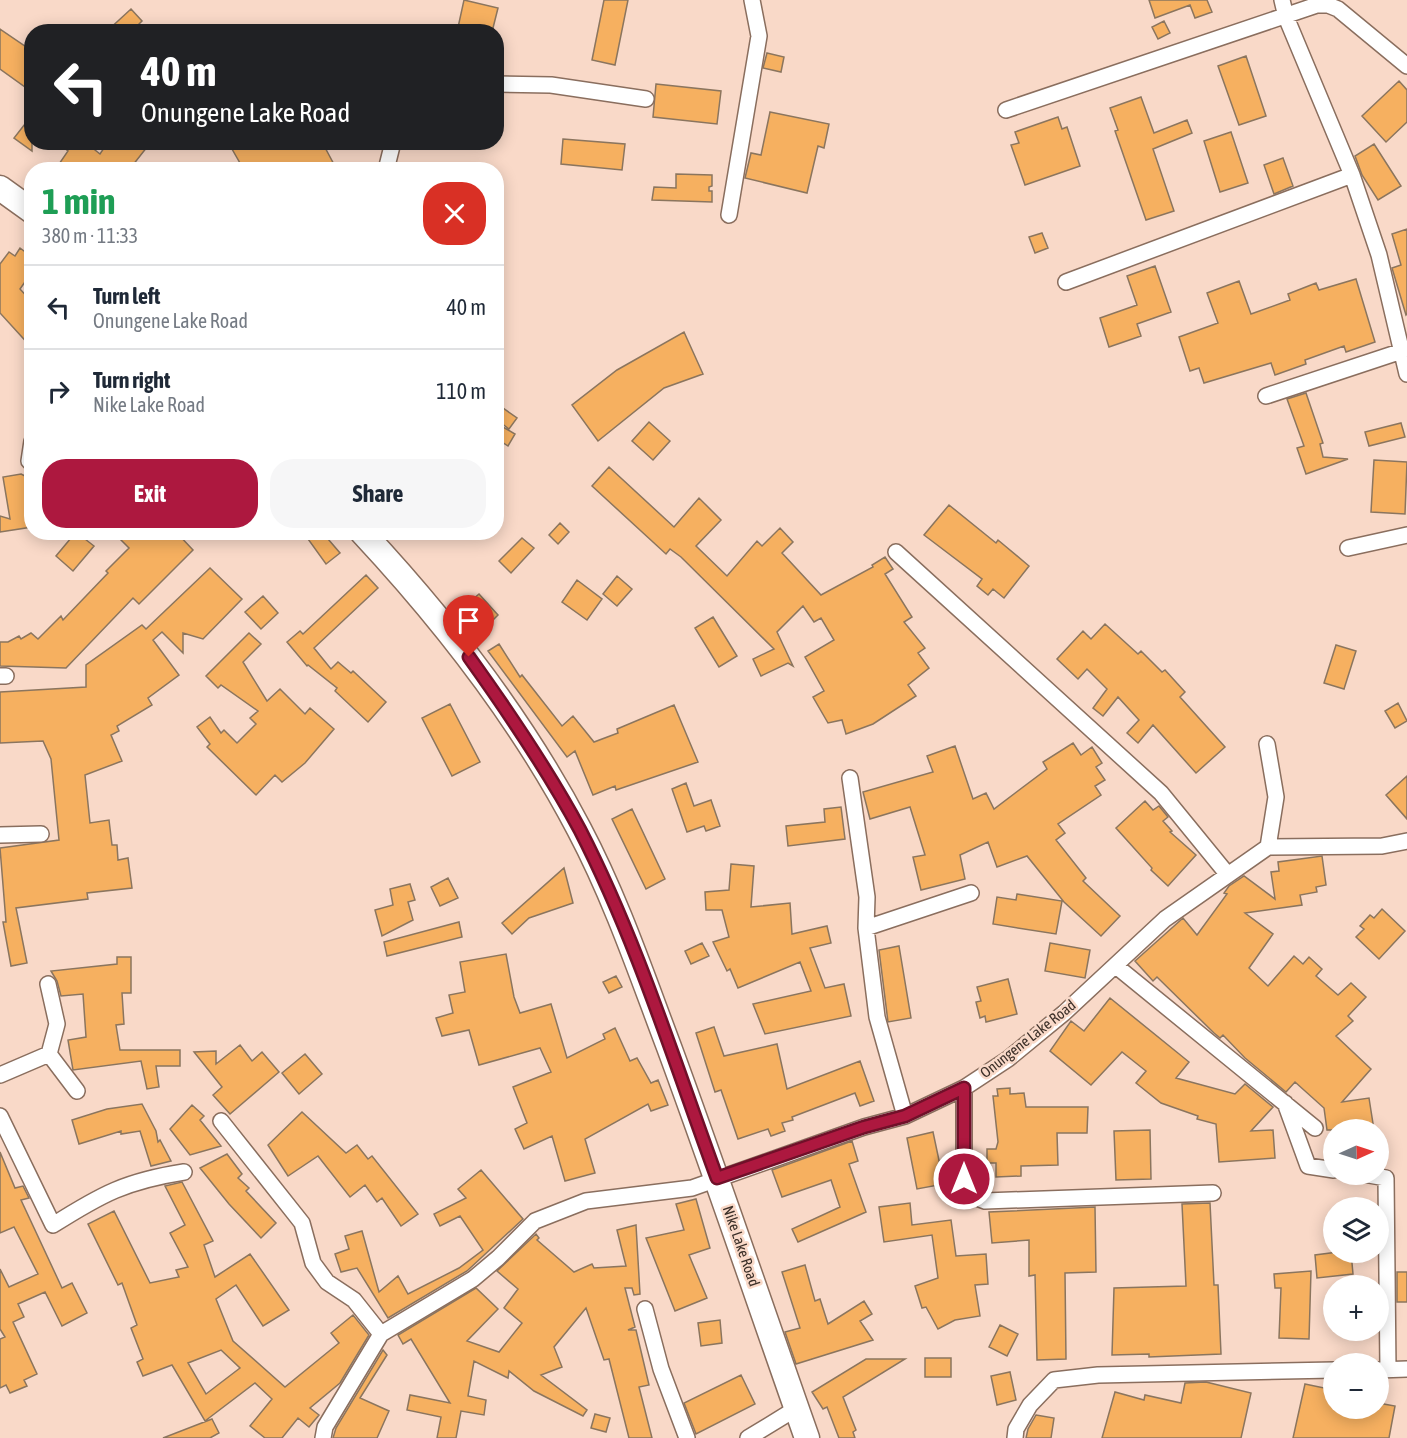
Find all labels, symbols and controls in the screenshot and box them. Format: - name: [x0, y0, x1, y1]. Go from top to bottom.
- text: 40 m: [141, 47, 216, 95]
- icon: left: [42, 48, 120, 126]
- text: Onungene Lake Road: [141, 97, 350, 128]
- text: 1 min: [42, 180, 116, 222]
- button: close: [423, 182, 486, 245]
- text: 380 m · 11:33: [42, 224, 138, 247]
- text: Turn left: [93, 283, 160, 309]
- icon: left: [42, 291, 75, 324]
- text: 40 m: [446, 294, 486, 320]
- text: Onungene Lake Road: [93, 309, 248, 332]
- text: Turn right: [93, 367, 170, 393]
- icon: right: [42, 375, 75, 408]
- text: 110 m: [436, 378, 486, 404]
- text: Nike Lake Road: [93, 393, 205, 416]
- button: Exit: [42, 459, 258, 528]
- button: Share: [270, 459, 486, 528]
- pin: [443, 595, 494, 657]
- icon: arrive: [452, 604, 485, 637]
- street label: Onungene Lake Road: [977, 996, 1079, 1081]
- north arrow: [1323, 1119, 1389, 1185]
- map controls: [1323, 1119, 1389, 1419]
- position arrow: [932, 1147, 996, 1211]
- button: layers: [1323, 1197, 1389, 1263]
- street label: Nike Lake Road: [720, 1203, 763, 1288]
- button: +: [1323, 1275, 1389, 1341]
- button: −: [1323, 1353, 1389, 1419]

